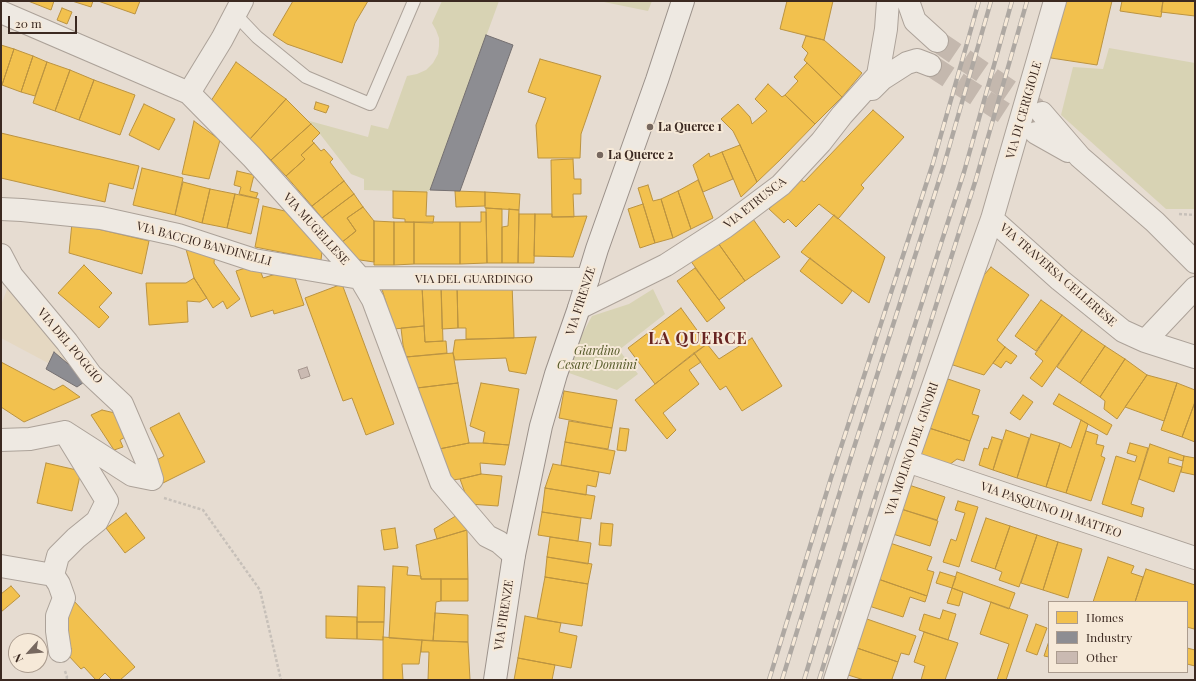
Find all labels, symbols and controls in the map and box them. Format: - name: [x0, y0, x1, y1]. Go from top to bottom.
- scale bar: [10, 8, 79, 34]
- text: 20 m: [15, 15, 42, 31]
- street label: VIA DI CERIGIOLE: [1003, 60, 1045, 160]
- place label: La Querce 1: [658, 120, 722, 134]
- marker: La Querce 1: [645, 122, 655, 132]
- place label: La Querce 2: [608, 148, 674, 162]
- marker: La Querce 2: [595, 150, 605, 160]
- street label: VIA ETRUSCA: [721, 174, 789, 232]
- street label: VIA MUGELLESE: [280, 190, 352, 268]
- street label: VIA BACCIO BANDINELLI: [135, 219, 273, 269]
- street label: VIA TRAVERSA CELLERESE: [997, 220, 1119, 330]
- street label: VIA FIRENZE: [563, 265, 599, 337]
- street label: VIA DEL GUARDINGO: [415, 272, 533, 286]
- street label: VIA DEL POGGIO: [34, 305, 106, 387]
- district label: LA QUERCE: [648, 329, 748, 349]
- park label: Giardino Cesare Donnini: [557, 344, 637, 372]
- street label: VIA MOLINO DEL GINORI: [882, 380, 942, 518]
- street label: VIA PASQUINO DI MATTEO: [979, 479, 1123, 541]
- street label: VIA FIRENZE: [491, 579, 517, 651]
- legend: [1048, 601, 1188, 673]
- text: Homes: [1086, 609, 1124, 625]
- text: Industry: [1086, 629, 1132, 645]
- north arrow: [8, 633, 48, 673]
- text: Other: [1086, 649, 1118, 665]
- text: N: [9, 651, 26, 665]

